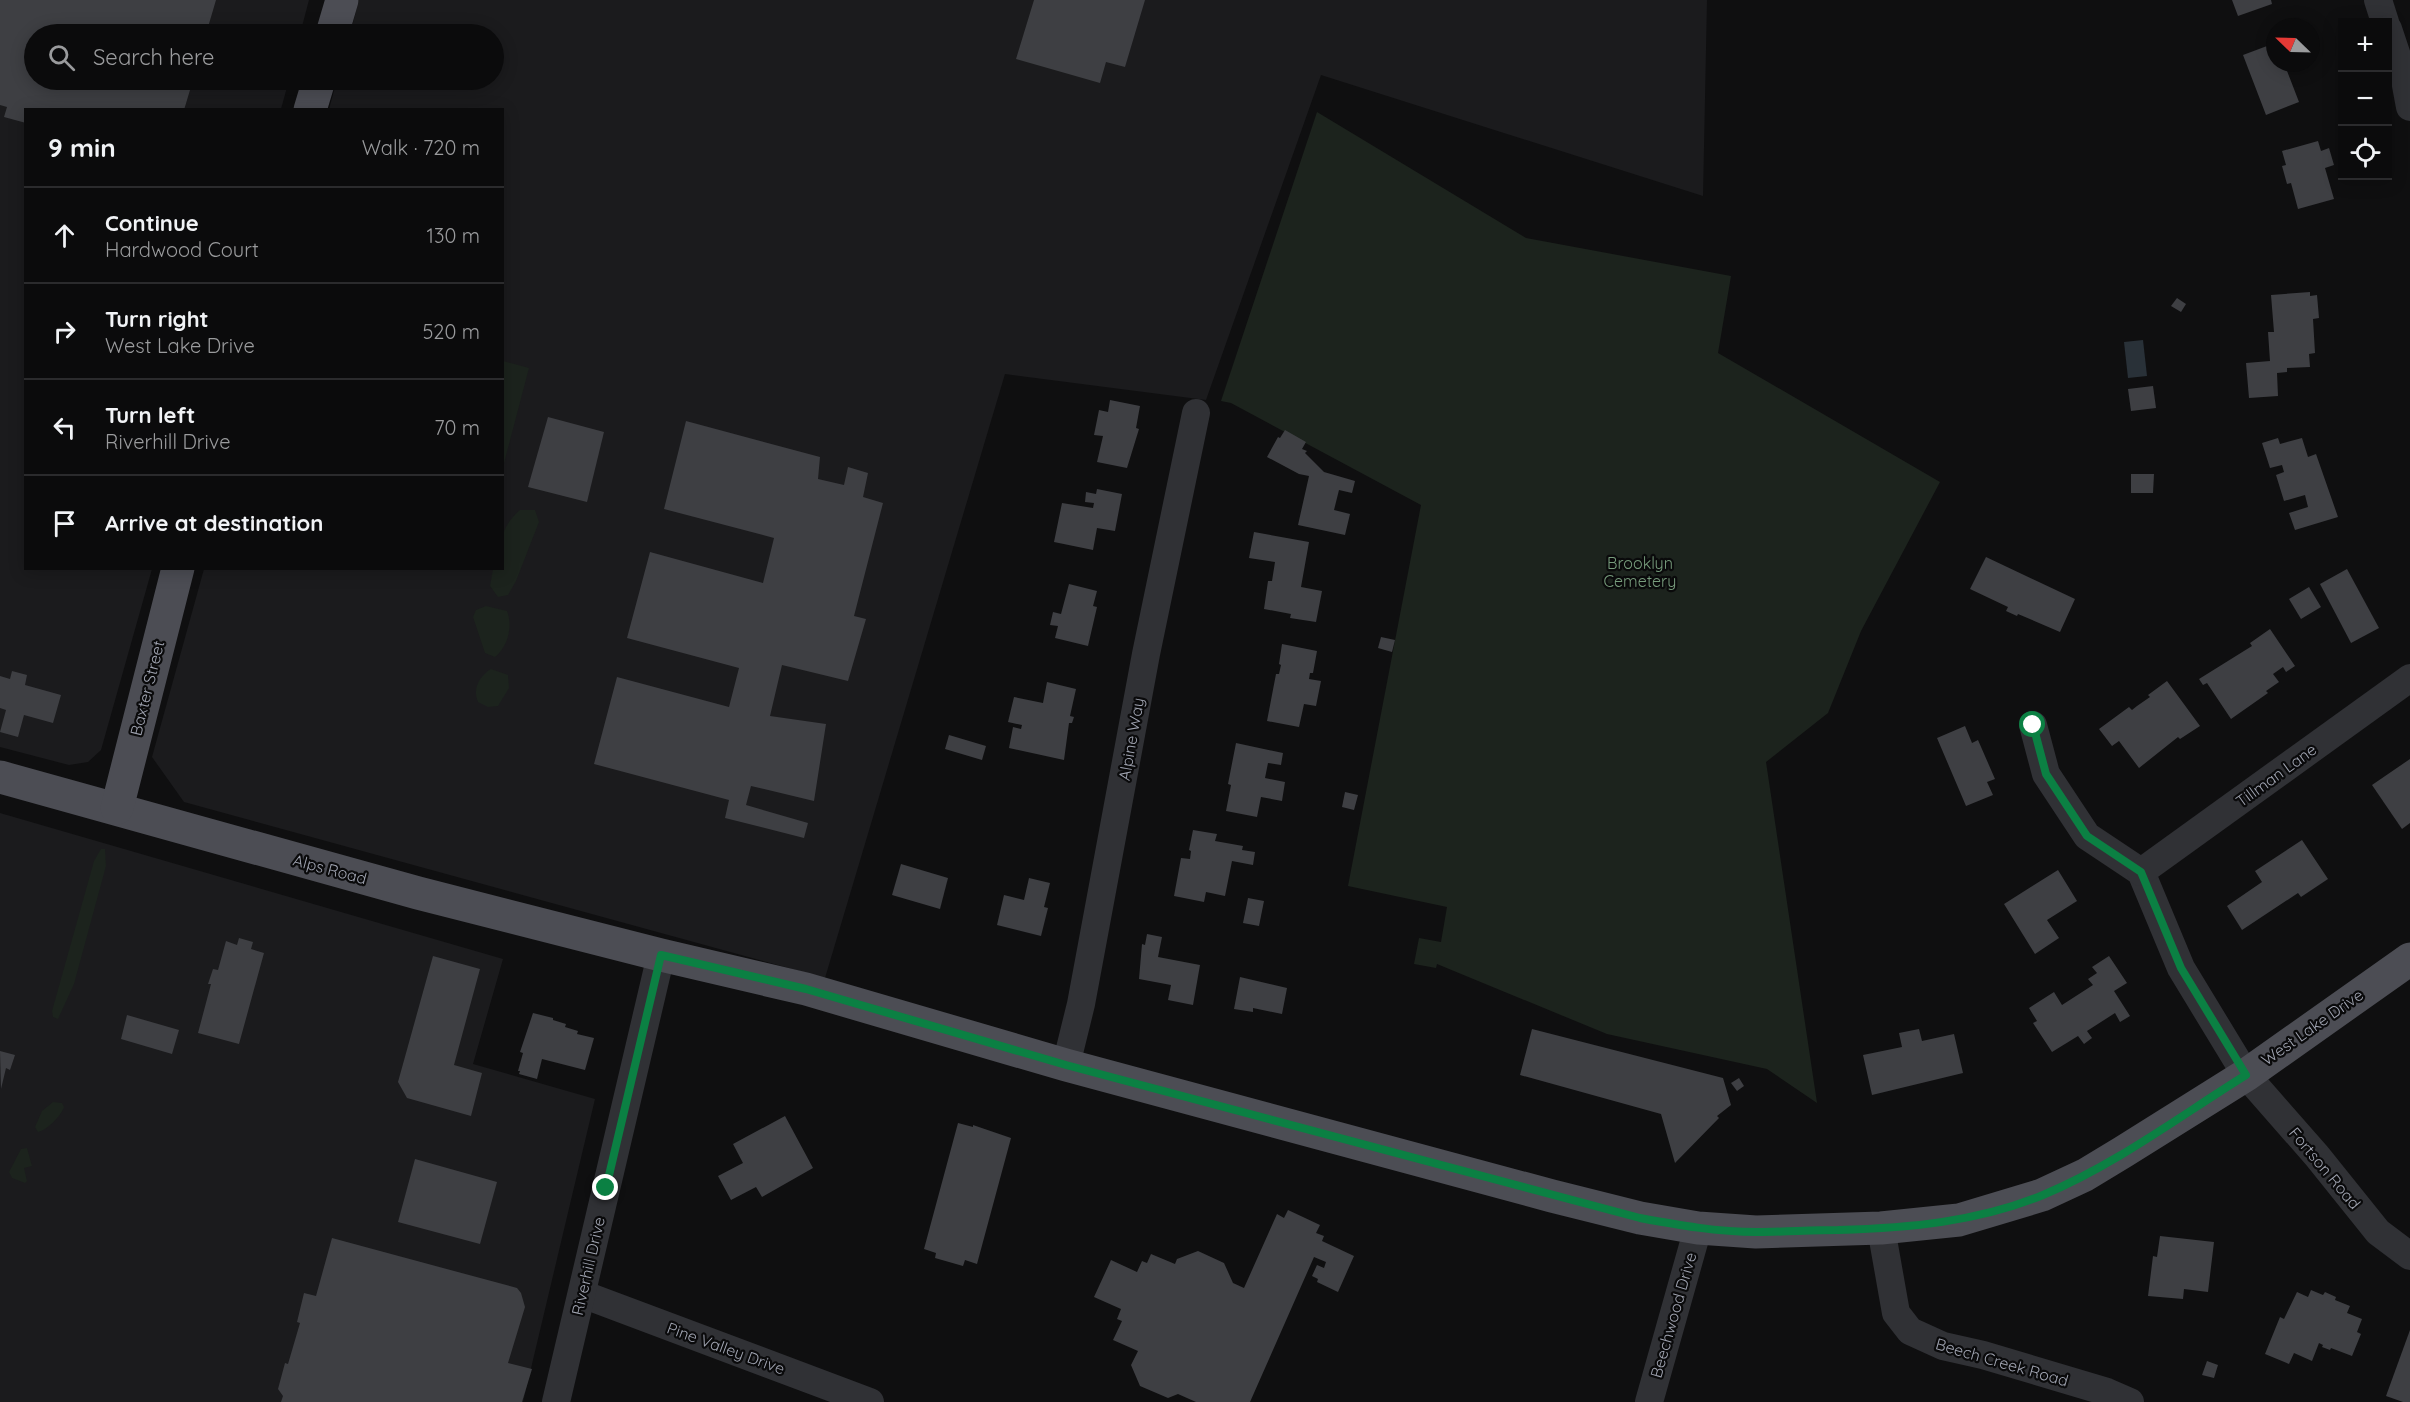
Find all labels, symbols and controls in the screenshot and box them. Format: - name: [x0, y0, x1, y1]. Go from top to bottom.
- north arrow: [2266, 18, 2320, 72]
- map controls: [2338, 18, 2392, 180]
- button: +: [2338, 18, 2392, 72]
- search box: [24, 24, 504, 90]
- icon: search: [45, 41, 78, 74]
- text: Search here: [93, 43, 214, 71]
- button: −: [2338, 72, 2392, 126]
- button: locate: [2338, 126, 2392, 180]
- text: 9 min: [48, 131, 116, 164]
- text: Walk · 720 m: [362, 135, 480, 160]
- text: Continue: [105, 209, 199, 237]
- icon: ahead: [48, 219, 81, 252]
- text: 130 m: [427, 223, 480, 248]
- text: Hardwood Court: [105, 237, 259, 262]
- text: Turn right: [105, 305, 209, 333]
- icon: right: [48, 315, 81, 348]
- text: 520 m: [422, 319, 480, 344]
- text: West Lake Drive: [105, 333, 255, 358]
- text: Turn left: [105, 401, 195, 429]
- icon: left: [48, 411, 81, 444]
- text: 70 m: [434, 415, 480, 440]
- text: Riverhill Drive: [105, 429, 231, 454]
- icon: arrive: [48, 507, 81, 540]
- text: Arrive at destination: [105, 509, 323, 537]
- park label: Brooklyn Cemetery: [1604, 553, 1676, 591]
- street label: Baxter Street: [126, 638, 168, 738]
- street label: Alpine Way: [1114, 696, 1148, 782]
- route start: [2019, 711, 2045, 737]
- street label: Tillman Lane: [2232, 739, 2320, 811]
- street label: Alps Road: [291, 850, 369, 888]
- street label: West Lake Drive: [2257, 984, 2367, 1070]
- street label: Fortson Road: [2285, 1123, 2365, 1213]
- route end: [592, 1174, 618, 1200]
- street label: Riverhill Drive: [567, 1215, 609, 1317]
- street label: Beechwood Drive: [1645, 1250, 1701, 1380]
- street label: Pine Valley Drive: [664, 1317, 788, 1379]
- street label: Beech Creek Road: [1933, 1333, 2071, 1391]

